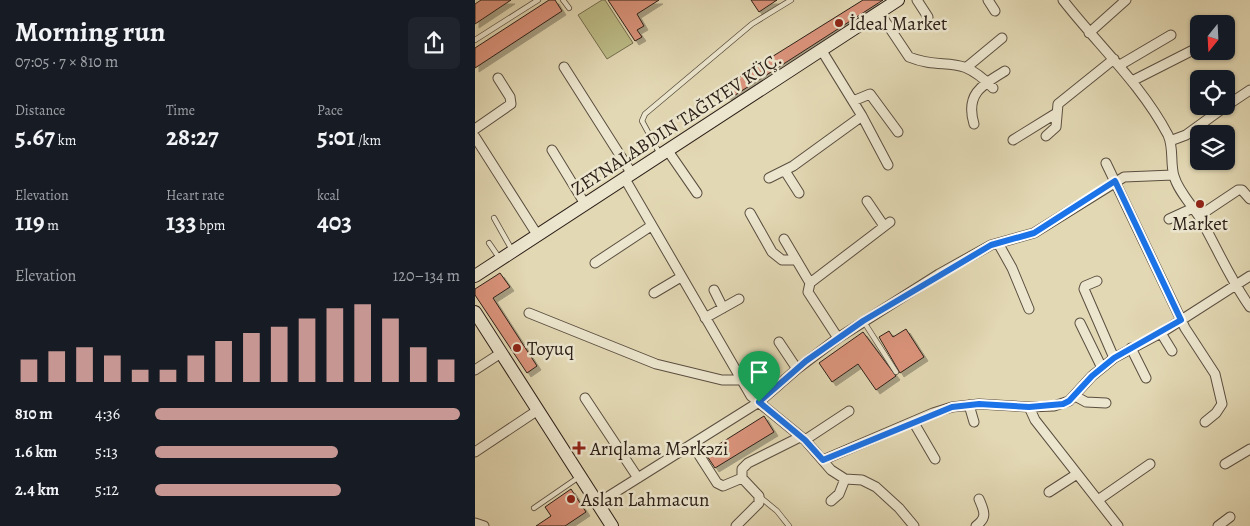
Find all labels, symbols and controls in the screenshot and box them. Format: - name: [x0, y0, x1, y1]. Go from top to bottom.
- place label: İdeal Market: [849, 11, 947, 37]
- text: Morning run: [15, 13, 165, 51]
- north arrow: [1190, 15, 1235, 60]
- map controls: [1190, 15, 1235, 170]
- button: share: [408, 17, 460, 69]
- marker: İdeal Market: [833, 17, 845, 29]
- street label: ZEYNALABDIN TAĞIYEV KÜÇ.: [566, 46, 787, 202]
- text: 07:05 · 7 × 810 m: [15, 51, 118, 73]
- button: locate: [1190, 70, 1235, 115]
- text: Distance: [15, 101, 65, 120]
- text: Time: [166, 101, 195, 120]
- text: Pace: [317, 101, 343, 120]
- text: 5.67: [15, 120, 55, 154]
- text: 28:27: [166, 120, 219, 154]
- text: 5:01: [317, 120, 355, 154]
- button: layers: [1190, 125, 1235, 170]
- text: km: [55, 131, 76, 150]
- text: /km: [355, 131, 381, 150]
- text: Elevation: [15, 186, 69, 205]
- text: Heart rate: [166, 186, 224, 205]
- text: kcal: [317, 186, 339, 205]
- marker: Market: [1194, 198, 1206, 210]
- text: 119: [15, 205, 44, 239]
- text: 133: [166, 205, 196, 239]
- text: 403: [317, 205, 352, 239]
- place label: Market: [1172, 211, 1228, 237]
- text: m: [44, 216, 59, 235]
- text: bpm: [196, 216, 225, 235]
- text: Elevation: [15, 265, 76, 287]
- text: 120–134 m: [393, 265, 460, 287]
- place label: Toyuq: [527, 336, 574, 362]
- marker: Toyuq: [511, 342, 523, 354]
- pin: [738, 351, 780, 402]
- icon: arrive: [745, 358, 773, 386]
- text: 810 m: [15, 403, 53, 425]
- text: 4:36: [95, 403, 120, 425]
- place label: Arıqlama Mərkəzi: [589, 436, 728, 462]
- text: 1.6 km: [15, 441, 57, 463]
- text: 5:13: [95, 441, 118, 463]
- marker: Arıqlama Mərkəzi: [572, 441, 586, 455]
- text: 2.4 km: [15, 479, 59, 501]
- text: 5:12: [95, 479, 119, 501]
- place label: Aslan Lahmacun: [580, 487, 709, 513]
- marker: Aslan Lahmacun: [565, 493, 577, 505]

